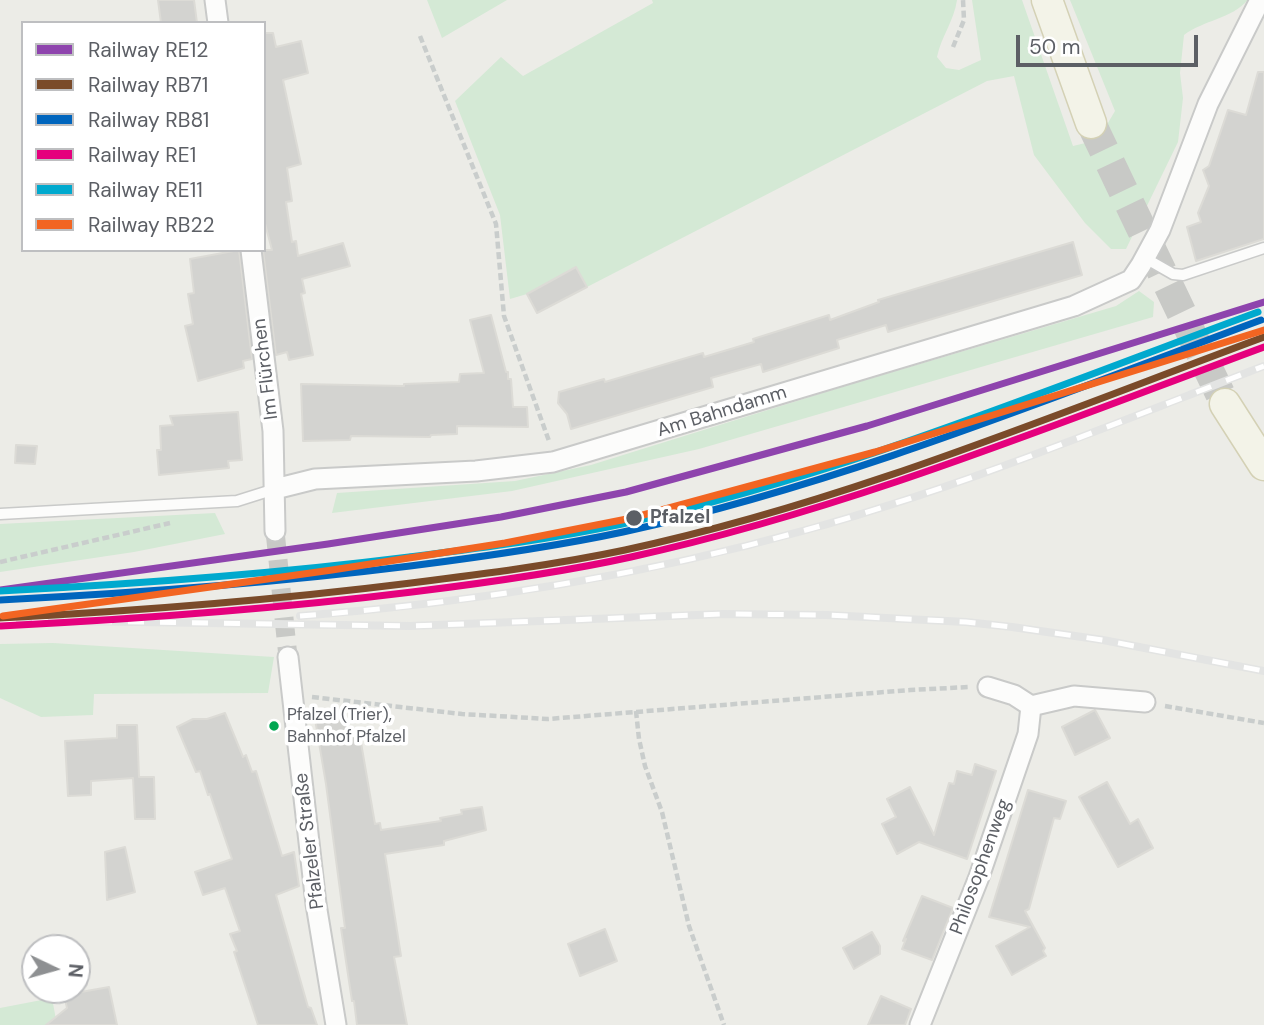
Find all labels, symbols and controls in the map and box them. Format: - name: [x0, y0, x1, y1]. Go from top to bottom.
- legend: [21, 21, 266, 252]
- scale bar: [1019, 21, 1201, 65]
- text: 50 m: [1029, 33, 1080, 61]
- text: Railway RE12: [88, 36, 208, 64]
- text: Railway RB71: [88, 71, 208, 99]
- text: Railway RB81: [88, 106, 209, 134]
- text: Railway RE1: [88, 141, 196, 169]
- text: Railway RE11: [88, 176, 203, 204]
- text: Railway RB22: [88, 211, 215, 239]
- street label: Im Flürchen: [248, 317, 284, 421]
- street label: Am Bahndamm: [654, 381, 790, 443]
- place label: Pfalzel: [650, 507, 710, 529]
- marker: Pfalzel: [624, 508, 644, 528]
- place label: Pfalzel (Trier), Bahnhof Pfalzel: [287, 706, 406, 746]
- marker: Pfalzel (Trier), Bahnhof Pfalzel: [267, 719, 281, 733]
- street label: Pfalzeler Straße: [290, 772, 330, 910]
- street label: Philosophenweg: [946, 796, 1016, 938]
- north arrow: [21, 934, 91, 1004]
- text: N: [62, 963, 88, 979]

